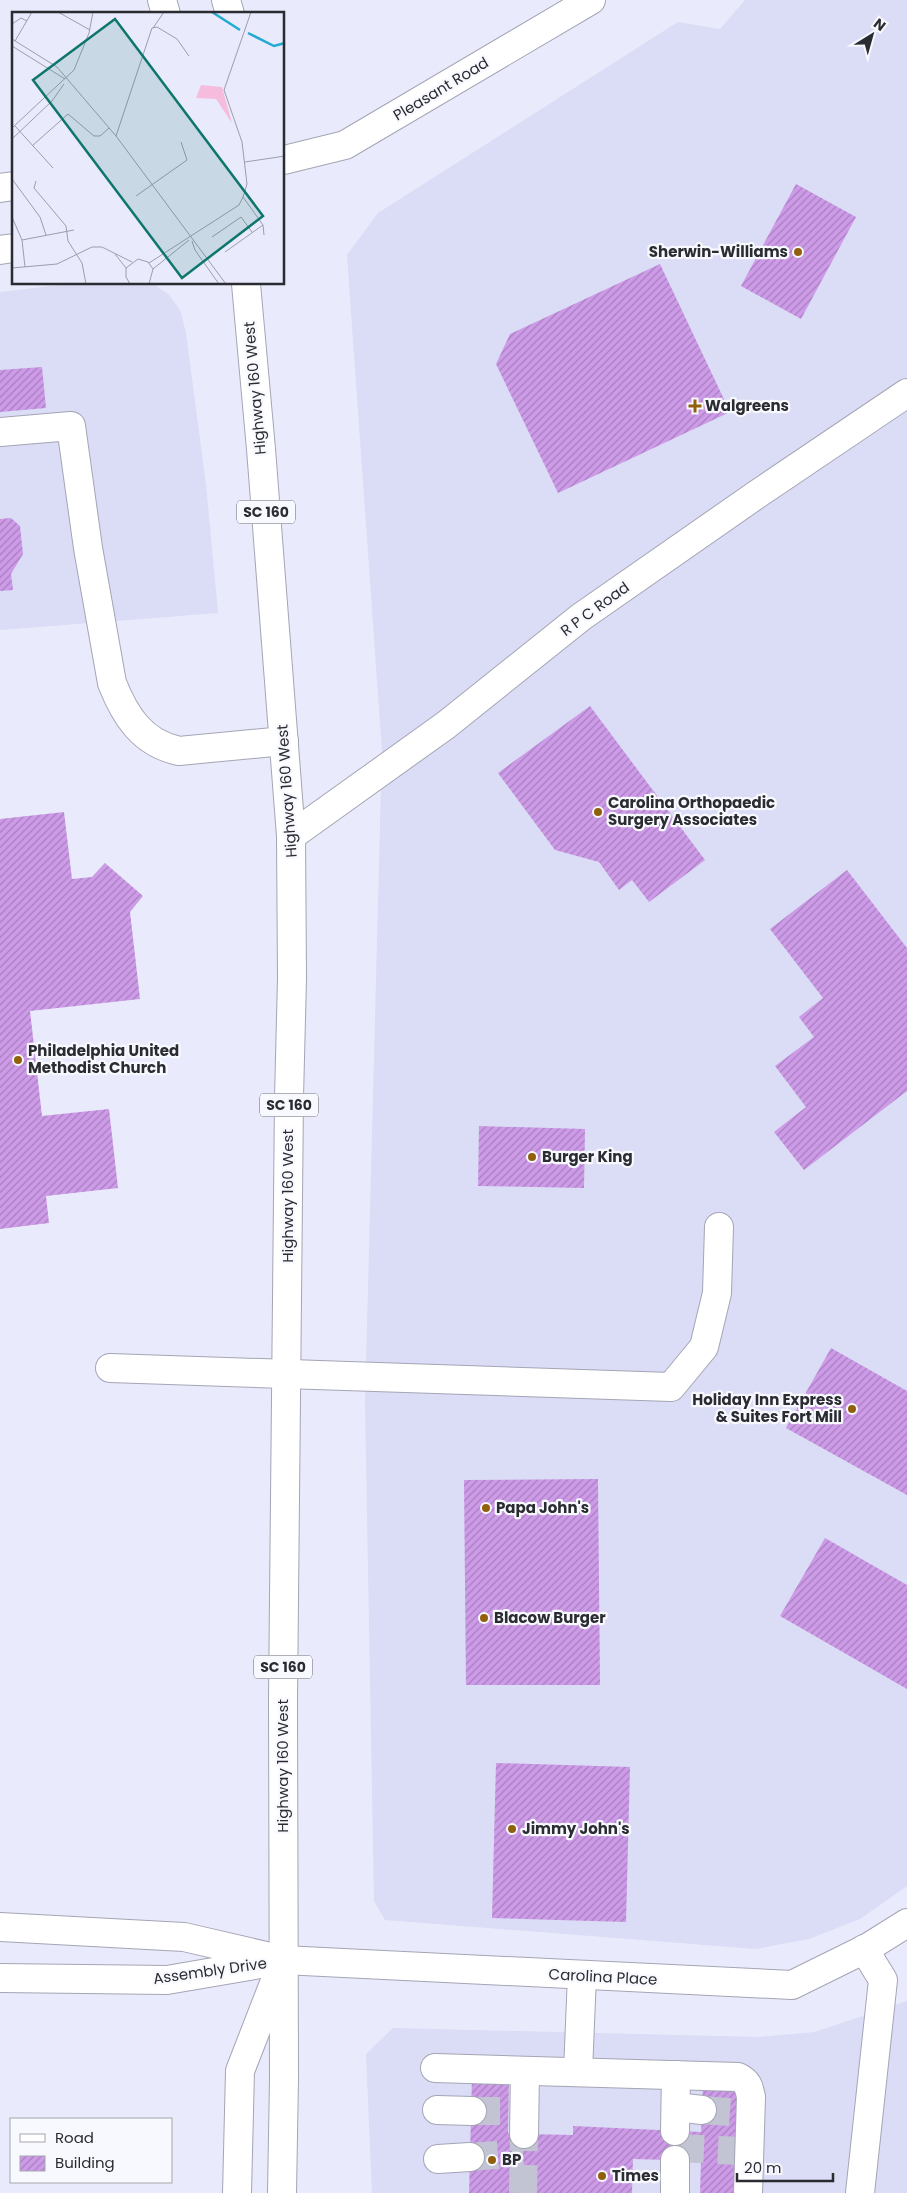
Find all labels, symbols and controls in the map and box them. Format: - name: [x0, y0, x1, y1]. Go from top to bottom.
- north arrow: [847, 10, 897, 60]
- inset map: [12, 12, 285, 285]
- text: N: [870, 13, 890, 36]
- street label: Pleasant Road: [389, 52, 492, 125]
- place label: Sherwin-Williams: [649, 241, 788, 262]
- marker: Sherwin-Williams: [792, 246, 804, 258]
- street label: Highway 160 West: [238, 321, 271, 456]
- place label: Walgreens: [705, 395, 789, 416]
- marker: Walgreens: [689, 400, 701, 412]
- road number: SC 160: [237, 501, 295, 524]
- street label: R P C Road: [556, 576, 633, 641]
- street label: Highway 160 West: [271, 724, 302, 858]
- place label: Carolina Orthopaedic Surgery Associates: [608, 792, 775, 830]
- marker: Carolina Orthopaedic Surgery Associates: [592, 806, 604, 818]
- place label: Philadelphia United Methodist Church: [28, 1040, 179, 1078]
- marker: Philadelphia United Methodist Church: [12, 1054, 24, 1066]
- road number: SC 160: [260, 1094, 318, 1116]
- street label: Highway 160 West: [277, 1129, 298, 1263]
- place label: Burger King: [542, 1146, 633, 1167]
- marker: Burger King: [526, 1151, 538, 1163]
- place label: Holiday Inn Express & Suites Fort Mill: [692, 1389, 842, 1427]
- marker: Holiday Inn Express & Suites Fort Mill: [846, 1403, 858, 1415]
- place label: Papa John's: [496, 1497, 589, 1518]
- marker: Papa John's: [480, 1502, 492, 1514]
- place label: Blacow Burger: [494, 1607, 606, 1628]
- marker: Blacow Burger: [478, 1612, 490, 1624]
- road number: SC 160: [254, 1655, 312, 1678]
- street label: Highway 160 West: [272, 1699, 293, 1833]
- place label: Jimmy John's: [522, 1818, 630, 1839]
- marker: Jimmy John's: [506, 1823, 518, 1835]
- street label: Assembly Drive: [152, 1952, 268, 1989]
- street label: Carolina Place: [548, 1963, 658, 1990]
- legend: [10, 2118, 172, 2183]
- text: Road: [55, 2127, 94, 2148]
- place label: BP: [502, 2149, 521, 2170]
- scale bar: [737, 2150, 833, 2182]
- text: Building: [55, 2152, 115, 2173]
- marker: BP: [486, 2154, 498, 2166]
- text: 20 m: [744, 2157, 782, 2178]
- place label: Times: [612, 2165, 659, 2186]
- marker: Times: [596, 2170, 608, 2182]

